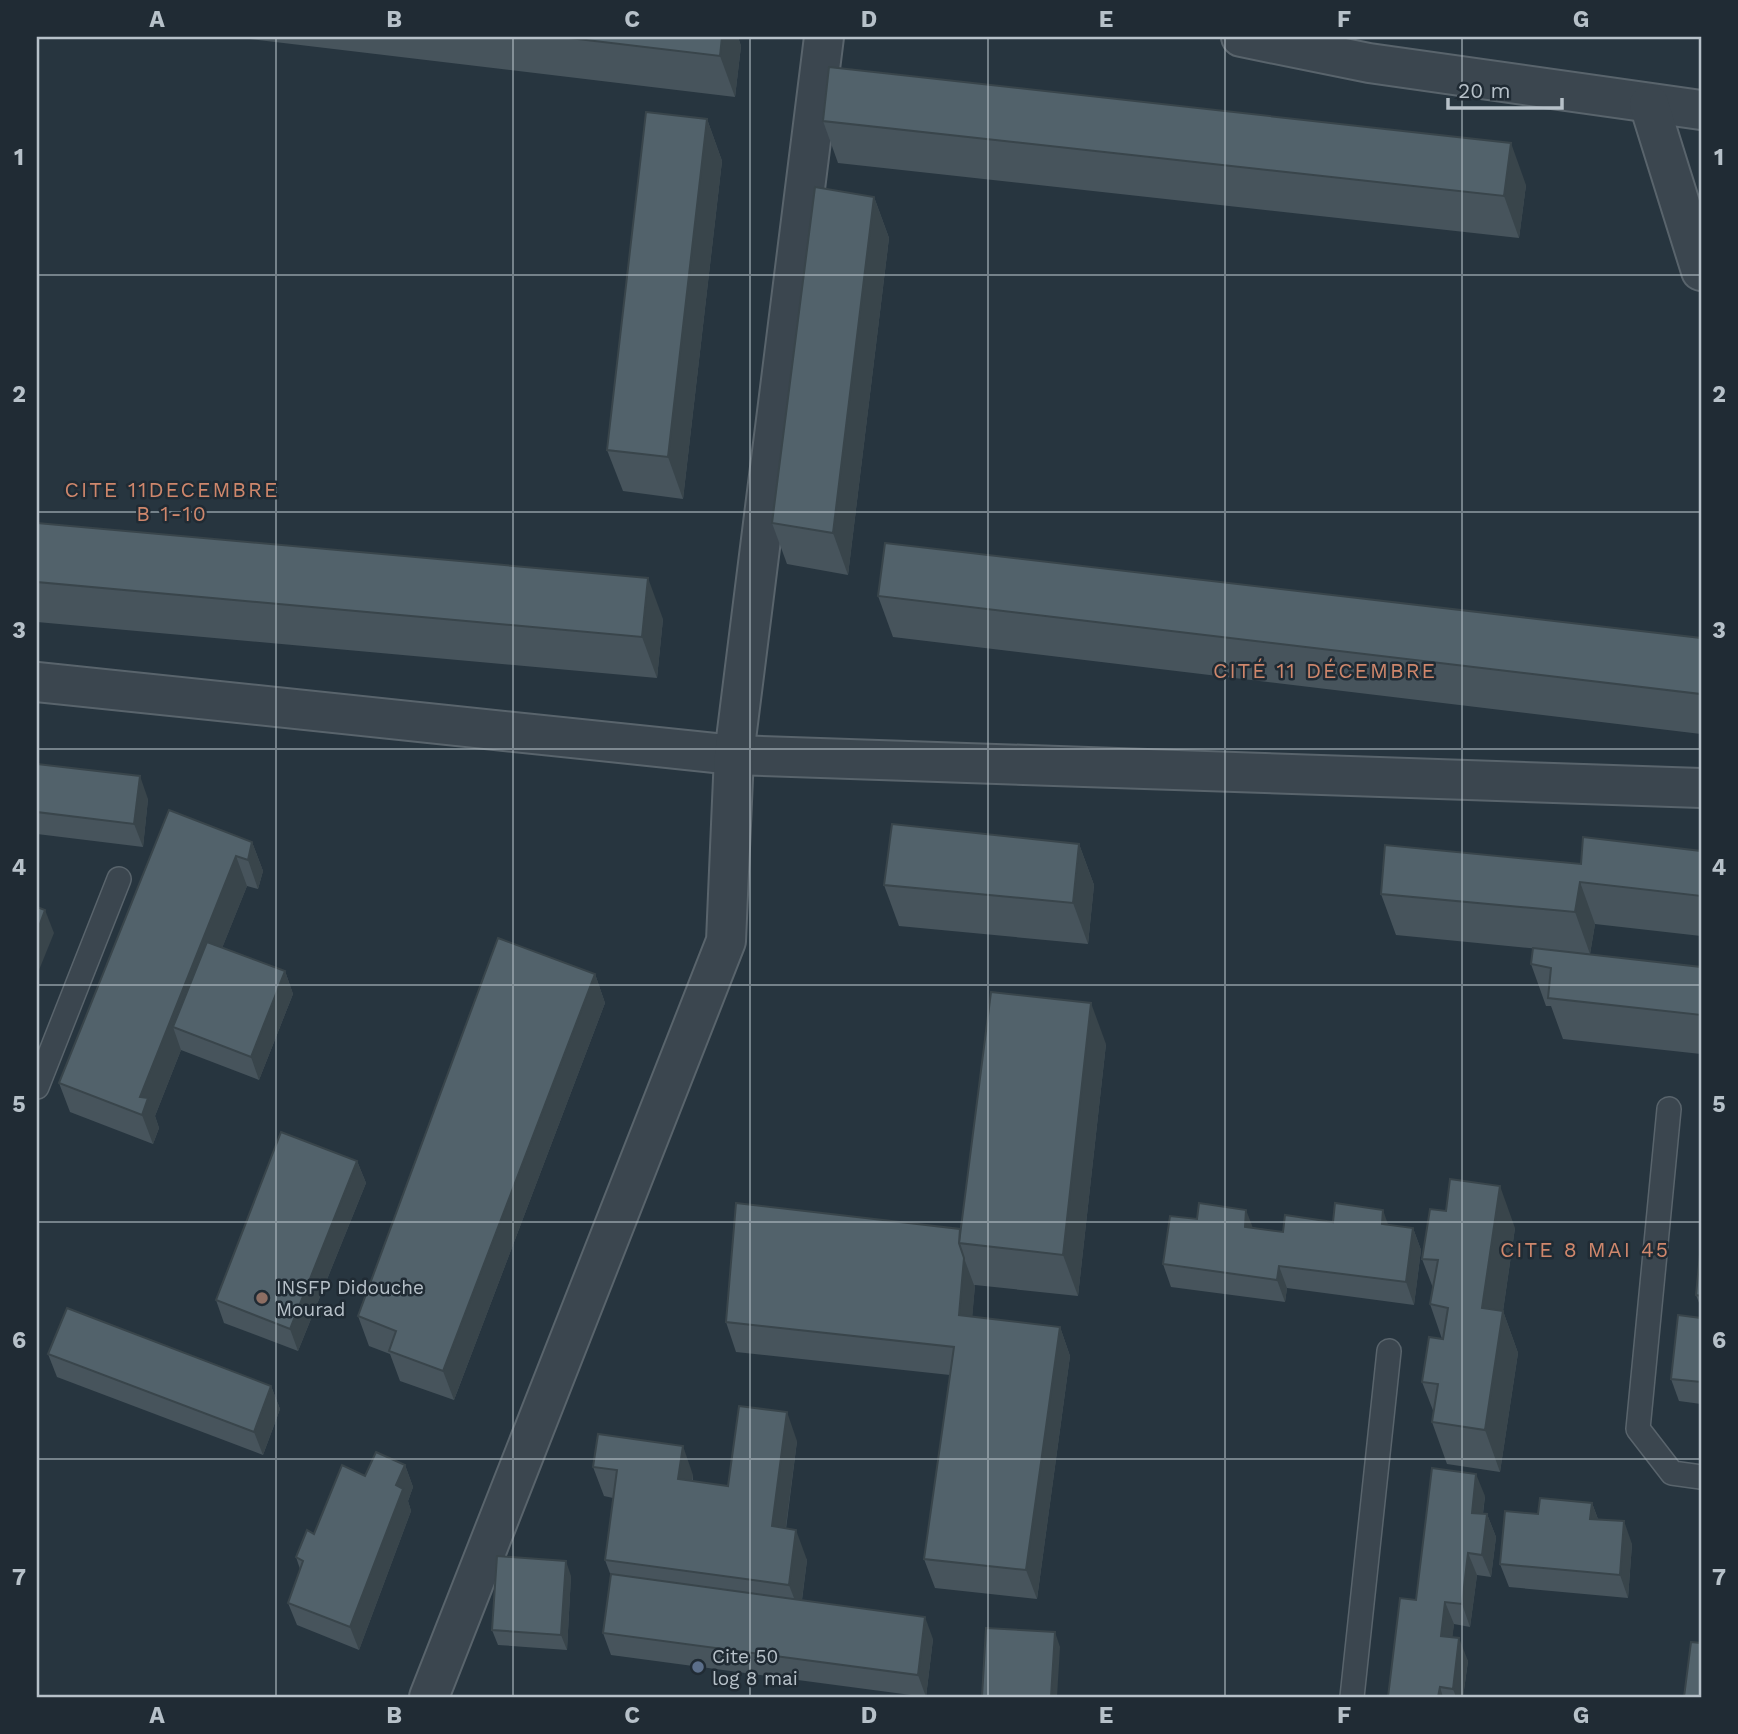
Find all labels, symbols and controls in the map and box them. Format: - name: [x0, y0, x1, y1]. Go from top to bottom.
- text: A: [149, 6, 165, 33]
- text: B: [386, 6, 402, 33]
- text: C: [624, 6, 640, 33]
- text: D: [861, 6, 877, 33]
- text: E: [1099, 6, 1113, 33]
- text: F: [1337, 6, 1351, 33]
- text: G: [1573, 6, 1589, 33]
- scale bar: [1448, 66, 1561, 110]
- text: 20 m: [1458, 78, 1510, 103]
- text: 1: [14, 144, 24, 171]
- text: 1: [1714, 144, 1724, 171]
- text: 2: [12, 381, 26, 408]
- text: 2: [1712, 381, 1726, 408]
- district label: CITE 11DECEMBRE B 1-10: [65, 477, 279, 526]
- text: 3: [12, 617, 26, 644]
- text: 3: [1712, 617, 1726, 644]
- district label: CITÉ 11 DÉCEMBRE: [1213, 658, 1437, 683]
- text: 4: [12, 854, 27, 881]
- text: 4: [1712, 854, 1727, 881]
- text: 5: [12, 1091, 26, 1118]
- text: 5: [1712, 1091, 1726, 1118]
- district label: CITE 8 MAI 45: [1500, 1237, 1670, 1262]
- place label: INSFP Didouche Mourad: [276, 1276, 424, 1321]
- marker: INSFP Didouche Mourad: [254, 1290, 270, 1306]
- text: 6: [12, 1327, 26, 1354]
- text: 6: [1712, 1327, 1726, 1354]
- text: 7: [12, 1564, 26, 1591]
- text: 7: [1712, 1564, 1726, 1591]
- place label: Cite 50 log 8 mai: [712, 1645, 798, 1690]
- marker: Cite 50 log 8 mai: [690, 1659, 706, 1675]
- text: A: [149, 1702, 165, 1729]
- text: B: [386, 1702, 402, 1729]
- text: C: [624, 1702, 640, 1729]
- text: D: [861, 1702, 877, 1729]
- text: E: [1099, 1702, 1113, 1729]
- text: F: [1337, 1702, 1351, 1729]
- text: G: [1573, 1702, 1589, 1729]

